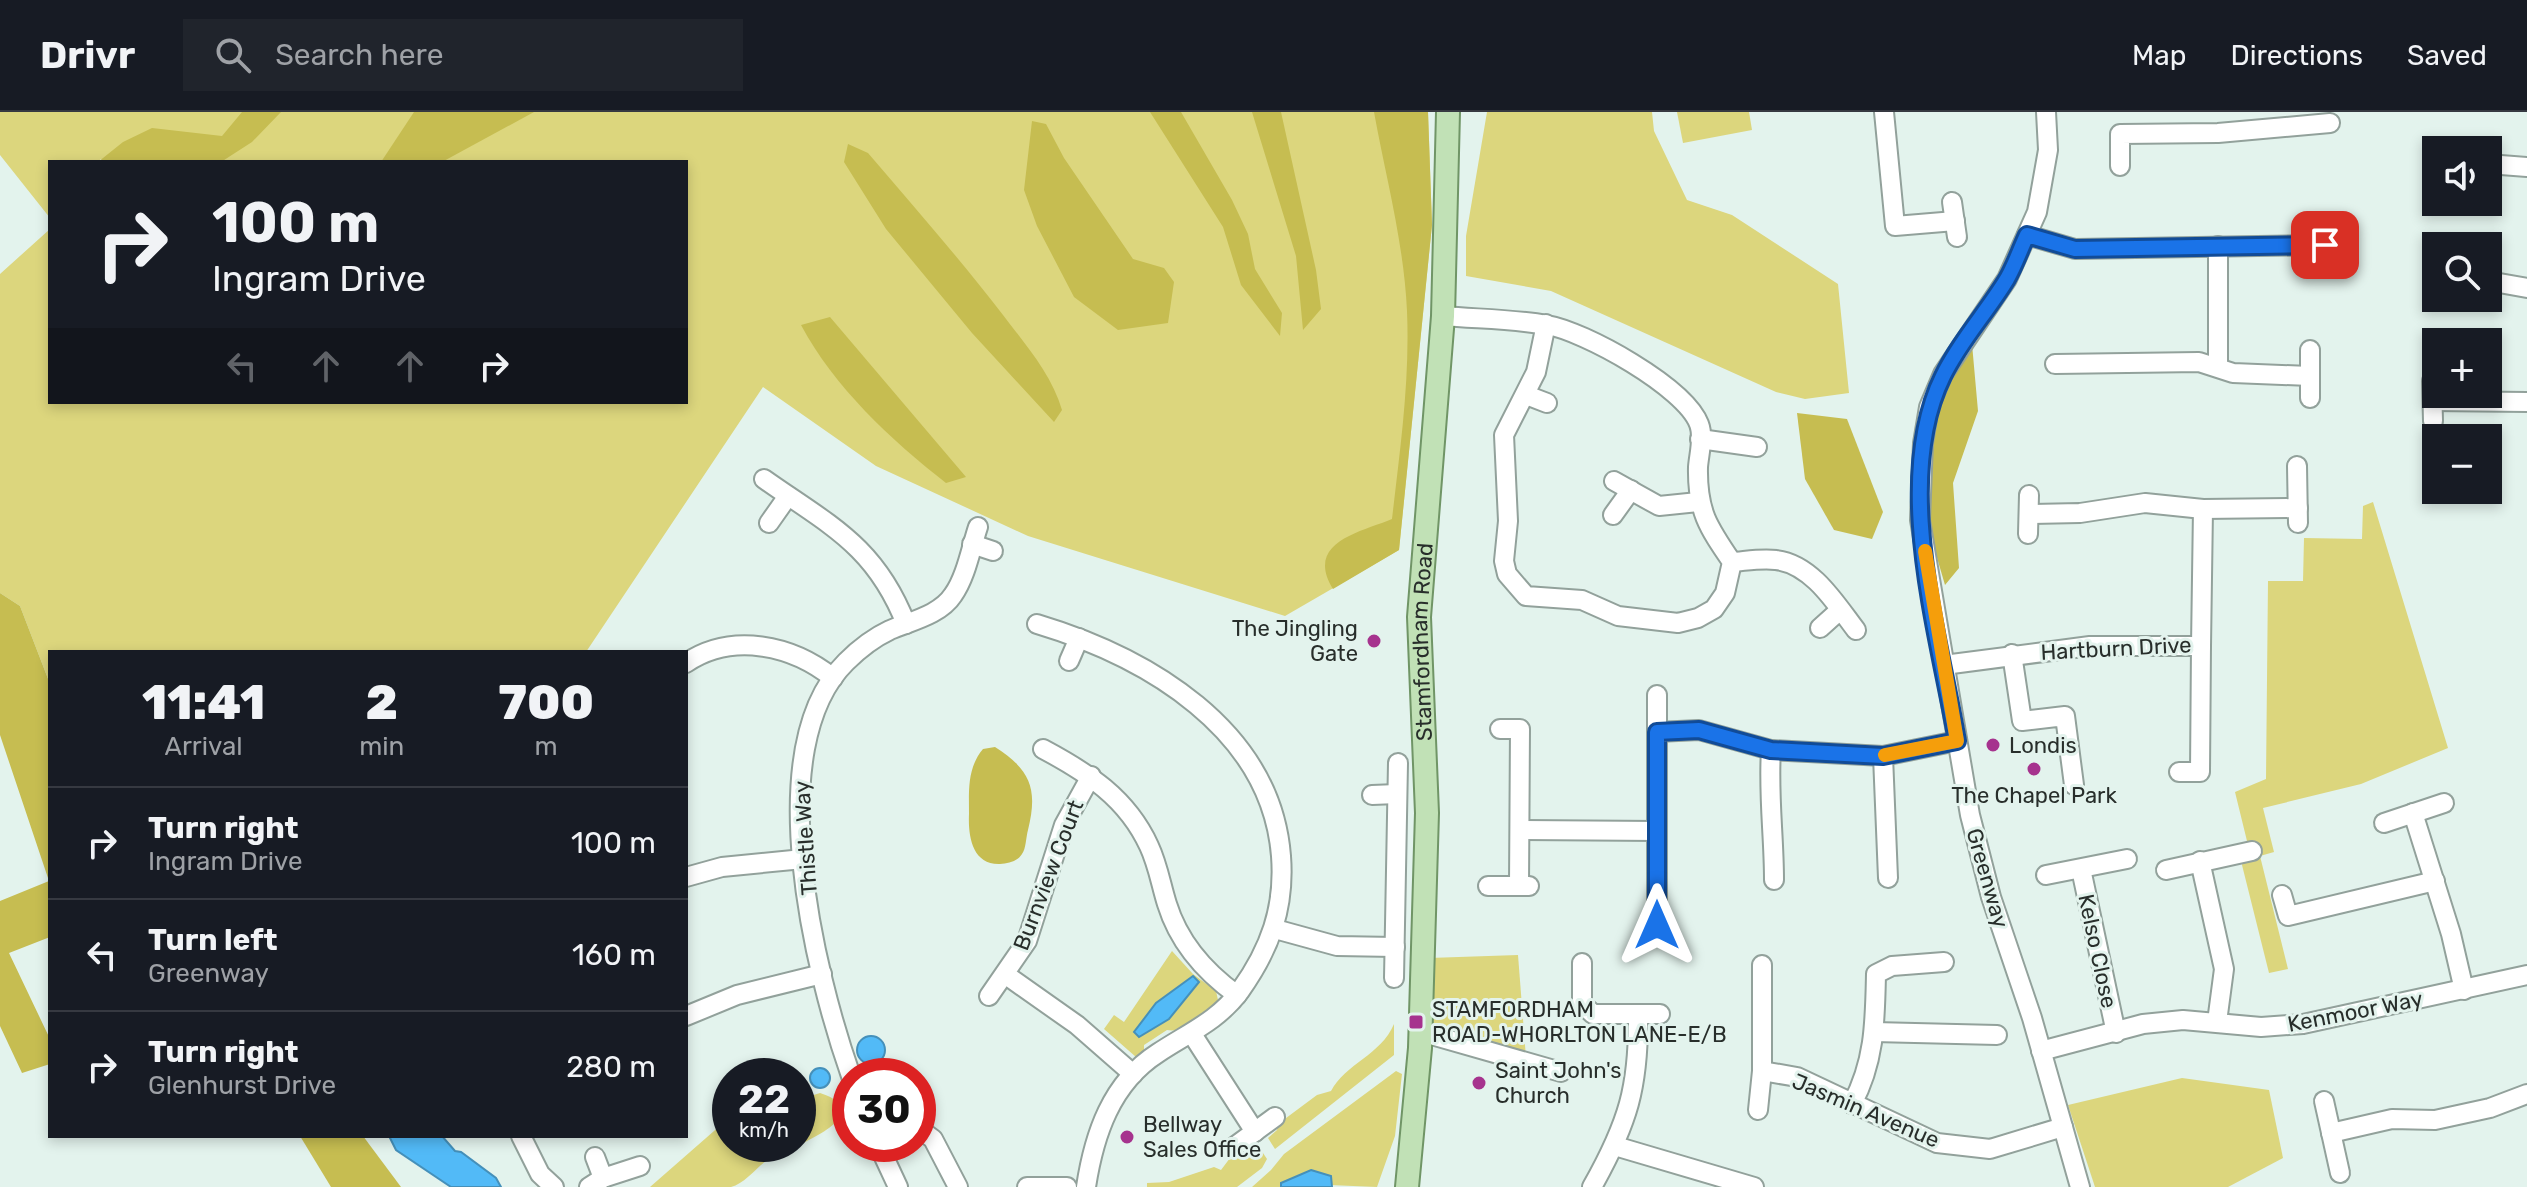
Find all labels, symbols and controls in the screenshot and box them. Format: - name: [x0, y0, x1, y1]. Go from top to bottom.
- search box: [183, 19, 743, 91]
- text: Drivr: [40, 32, 135, 78]
- icon: search: [211, 33, 255, 77]
- text: Search here: [275, 37, 444, 73]
- text: Map: [2132, 39, 2186, 72]
- text: Directions: [2230, 39, 2363, 72]
- text: Saved: [2407, 39, 2487, 72]
- map controls: [2422, 136, 2502, 504]
- button: sound: [2422, 136, 2502, 216]
- text: 100 m: [212, 190, 379, 256]
- icon: right: [80, 192, 184, 296]
- pin: [2291, 211, 2359, 279]
- icon: arrive: [2303, 223, 2347, 267]
- button: search: [2422, 232, 2502, 312]
- text: Ingram Drive: [212, 257, 426, 300]
- button: +: [2422, 328, 2502, 408]
- icon: left: [220, 344, 264, 388]
- icon: ahead: [304, 344, 348, 388]
- icon: ahead: [388, 344, 432, 388]
- icon: right: [472, 344, 516, 388]
- button: −: [2422, 424, 2502, 504]
- street label: Stamfordham Road: [1406, 542, 1439, 742]
- place label: The Jingling Gate: [1232, 615, 1358, 667]
- street label: Hartburn Drive: [2040, 631, 2192, 666]
- marker: The Jingling Gate: [1365, 632, 1383, 650]
- text: 11:41: [142, 674, 265, 731]
- text: 2: [365, 674, 398, 731]
- text: 700: [498, 674, 594, 731]
- text: Arrival: [165, 731, 243, 762]
- text: min: [359, 731, 404, 762]
- text: m: [535, 731, 558, 762]
- place label: Londis: [2009, 732, 2077, 759]
- marker: Londis: [1984, 736, 2002, 754]
- marker: The Chapel Park: [2025, 760, 2043, 778]
- street label: Thistle Way: [788, 780, 823, 896]
- place label: The Chapel Park: [1951, 782, 2117, 809]
- street label: Burnview Court: [1007, 796, 1090, 954]
- text: Turn right: [148, 810, 299, 846]
- icon: right: [80, 821, 124, 865]
- text: 100 m: [571, 825, 656, 861]
- street label: Greenway: [1960, 825, 2015, 931]
- text: Ingram Drive: [148, 846, 302, 877]
- position arrow: [1615, 883, 1699, 967]
- street label: Kelso Close: [2072, 892, 2123, 1010]
- text: Turn left: [148, 922, 278, 958]
- icon: left: [80, 933, 124, 977]
- text: 160 m: [572, 937, 656, 973]
- text: Greenway: [148, 958, 269, 989]
- street label: Kenmoor Way: [2285, 985, 2425, 1038]
- place label: STAMFORDHAM ROAD-WHORLTON LANE-E/B: [1432, 996, 1727, 1048]
- marker: STAMFORDHAM ROAD-WHORLTON LANE-E/B: [1407, 1013, 1425, 1031]
- text: Turn right: [148, 1034, 299, 1070]
- icon: right: [80, 1045, 124, 1089]
- text: 280 m: [566, 1049, 656, 1085]
- place label: Saint John's Church: [1495, 1057, 1622, 1109]
- speed limit sign: 30: [832, 1058, 936, 1162]
- street label: Jasmin Avenue: [1788, 1067, 1943, 1154]
- text: Glenhurst Drive: [148, 1070, 336, 1101]
- marker: Saint John's Church: [1470, 1074, 1488, 1092]
- text: 22: [738, 1076, 790, 1123]
- place label: Bellway Sales Office: [1143, 1111, 1261, 1163]
- text: km/h: [739, 1118, 789, 1142]
- marker: Bellway Sales Office: [1118, 1128, 1136, 1146]

